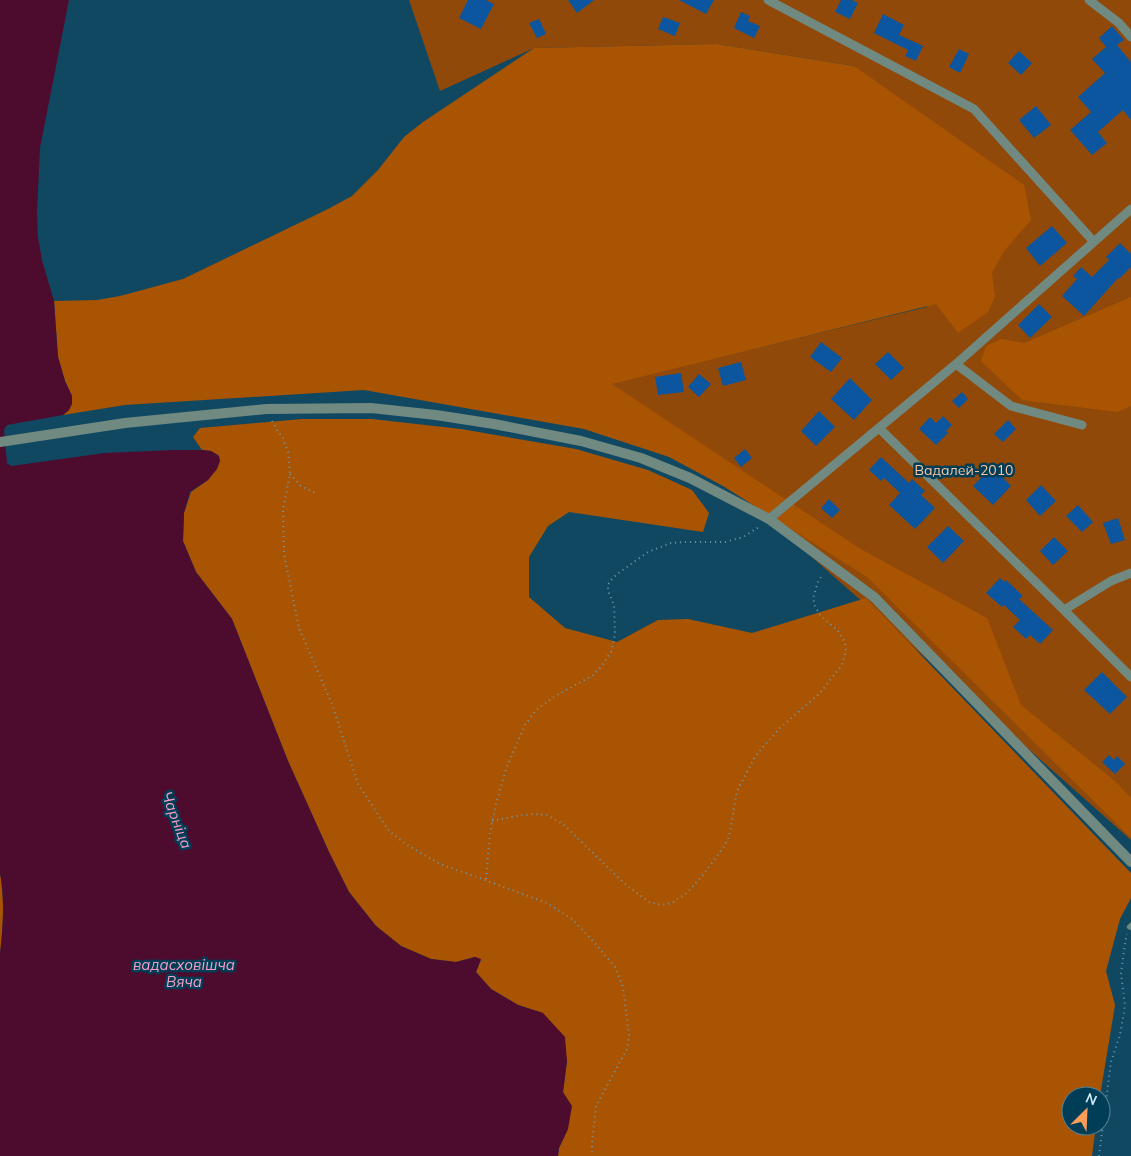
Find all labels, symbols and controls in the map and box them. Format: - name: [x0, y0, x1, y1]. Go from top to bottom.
- park label: Вадалей-2010: [914, 461, 1014, 479]
- water label: Чарніца: [157, 789, 197, 851]
- water label: вадасховішча Вяча: [133, 955, 235, 991]
- north arrow: [1061, 1086, 1111, 1136]
- text: N: [1083, 1089, 1100, 1109]

